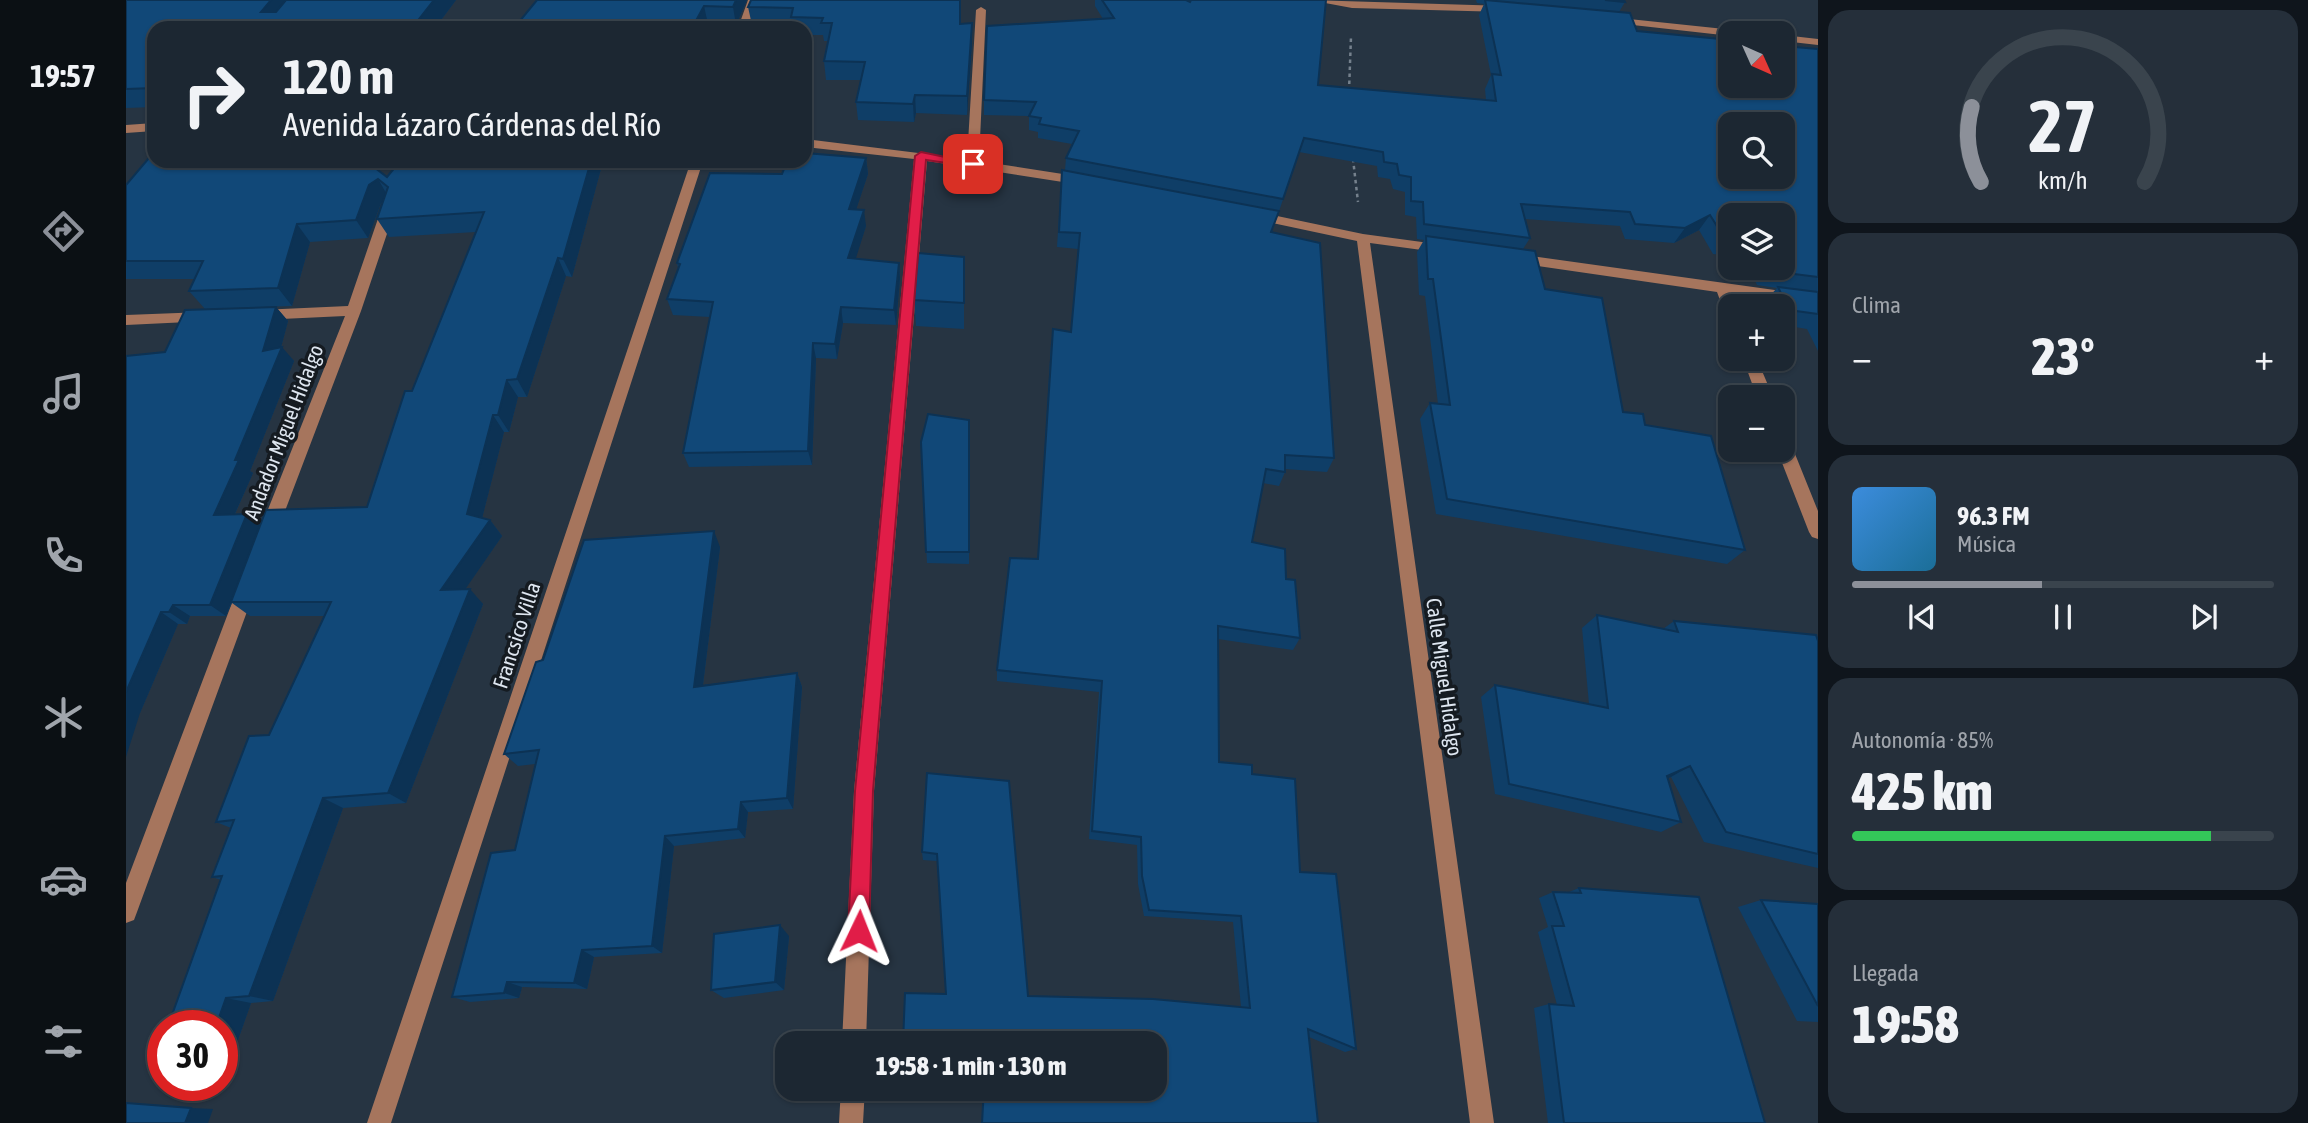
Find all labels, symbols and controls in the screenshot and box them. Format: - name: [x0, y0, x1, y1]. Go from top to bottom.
- north arrow: [1718, 21, 1796, 98]
- map controls: [1718, 21, 1795, 462]
- text: 120 m: [283, 48, 394, 104]
- icon: right: [168, 49, 259, 140]
- text: 19:57: [30, 57, 96, 94]
- text: 27: [2029, 85, 2097, 168]
- text: Avenida Lázaro Cárdenas del Río: [283, 106, 661, 143]
- button: search: [1718, 112, 1795, 189]
- pin: [943, 134, 1003, 194]
- icon: arrive: [954, 145, 992, 183]
- text: km/h: [2038, 166, 2088, 194]
- button: layers: [1718, 203, 1795, 280]
- icon: directions: [39, 207, 88, 256]
- text: Clima: [1852, 292, 1901, 318]
- button: +: [1718, 294, 1795, 371]
- text: 23°: [2031, 326, 2095, 386]
- text: −: [1852, 335, 1872, 378]
- text: +: [2254, 335, 2274, 378]
- street label: Andador Miguel Hidalgo: [239, 341, 327, 523]
- icon: music: [39, 369, 88, 418]
- button: −: [1718, 385, 1795, 462]
- text: 96.3 FM: [1957, 501, 2030, 531]
- icon: phone: [39, 531, 88, 580]
- text: Música: [1957, 531, 2016, 557]
- street label: Francsico Villa: [488, 579, 544, 691]
- street label: Calle Miguel Hidalgo: [1422, 597, 1468, 757]
- icon: previous: [1903, 598, 1941, 636]
- icon: pause: [2044, 598, 2082, 636]
- icon: next: [2185, 598, 2223, 636]
- icon: climate: [39, 693, 88, 742]
- text: Autonomía · 85%: [1852, 727, 1993, 753]
- text: 425 km: [1852, 761, 1993, 821]
- icon: car: [39, 855, 88, 904]
- position arrow: [822, 894, 896, 968]
- text: Llegada: [1852, 960, 1919, 986]
- text: 19:58: [1852, 994, 1959, 1054]
- speed limit sign: 30: [147, 1010, 238, 1101]
- icon: filters: [39, 1017, 88, 1066]
- text: 19:58 · 1 min · 130 m: [876, 1051, 1066, 1081]

